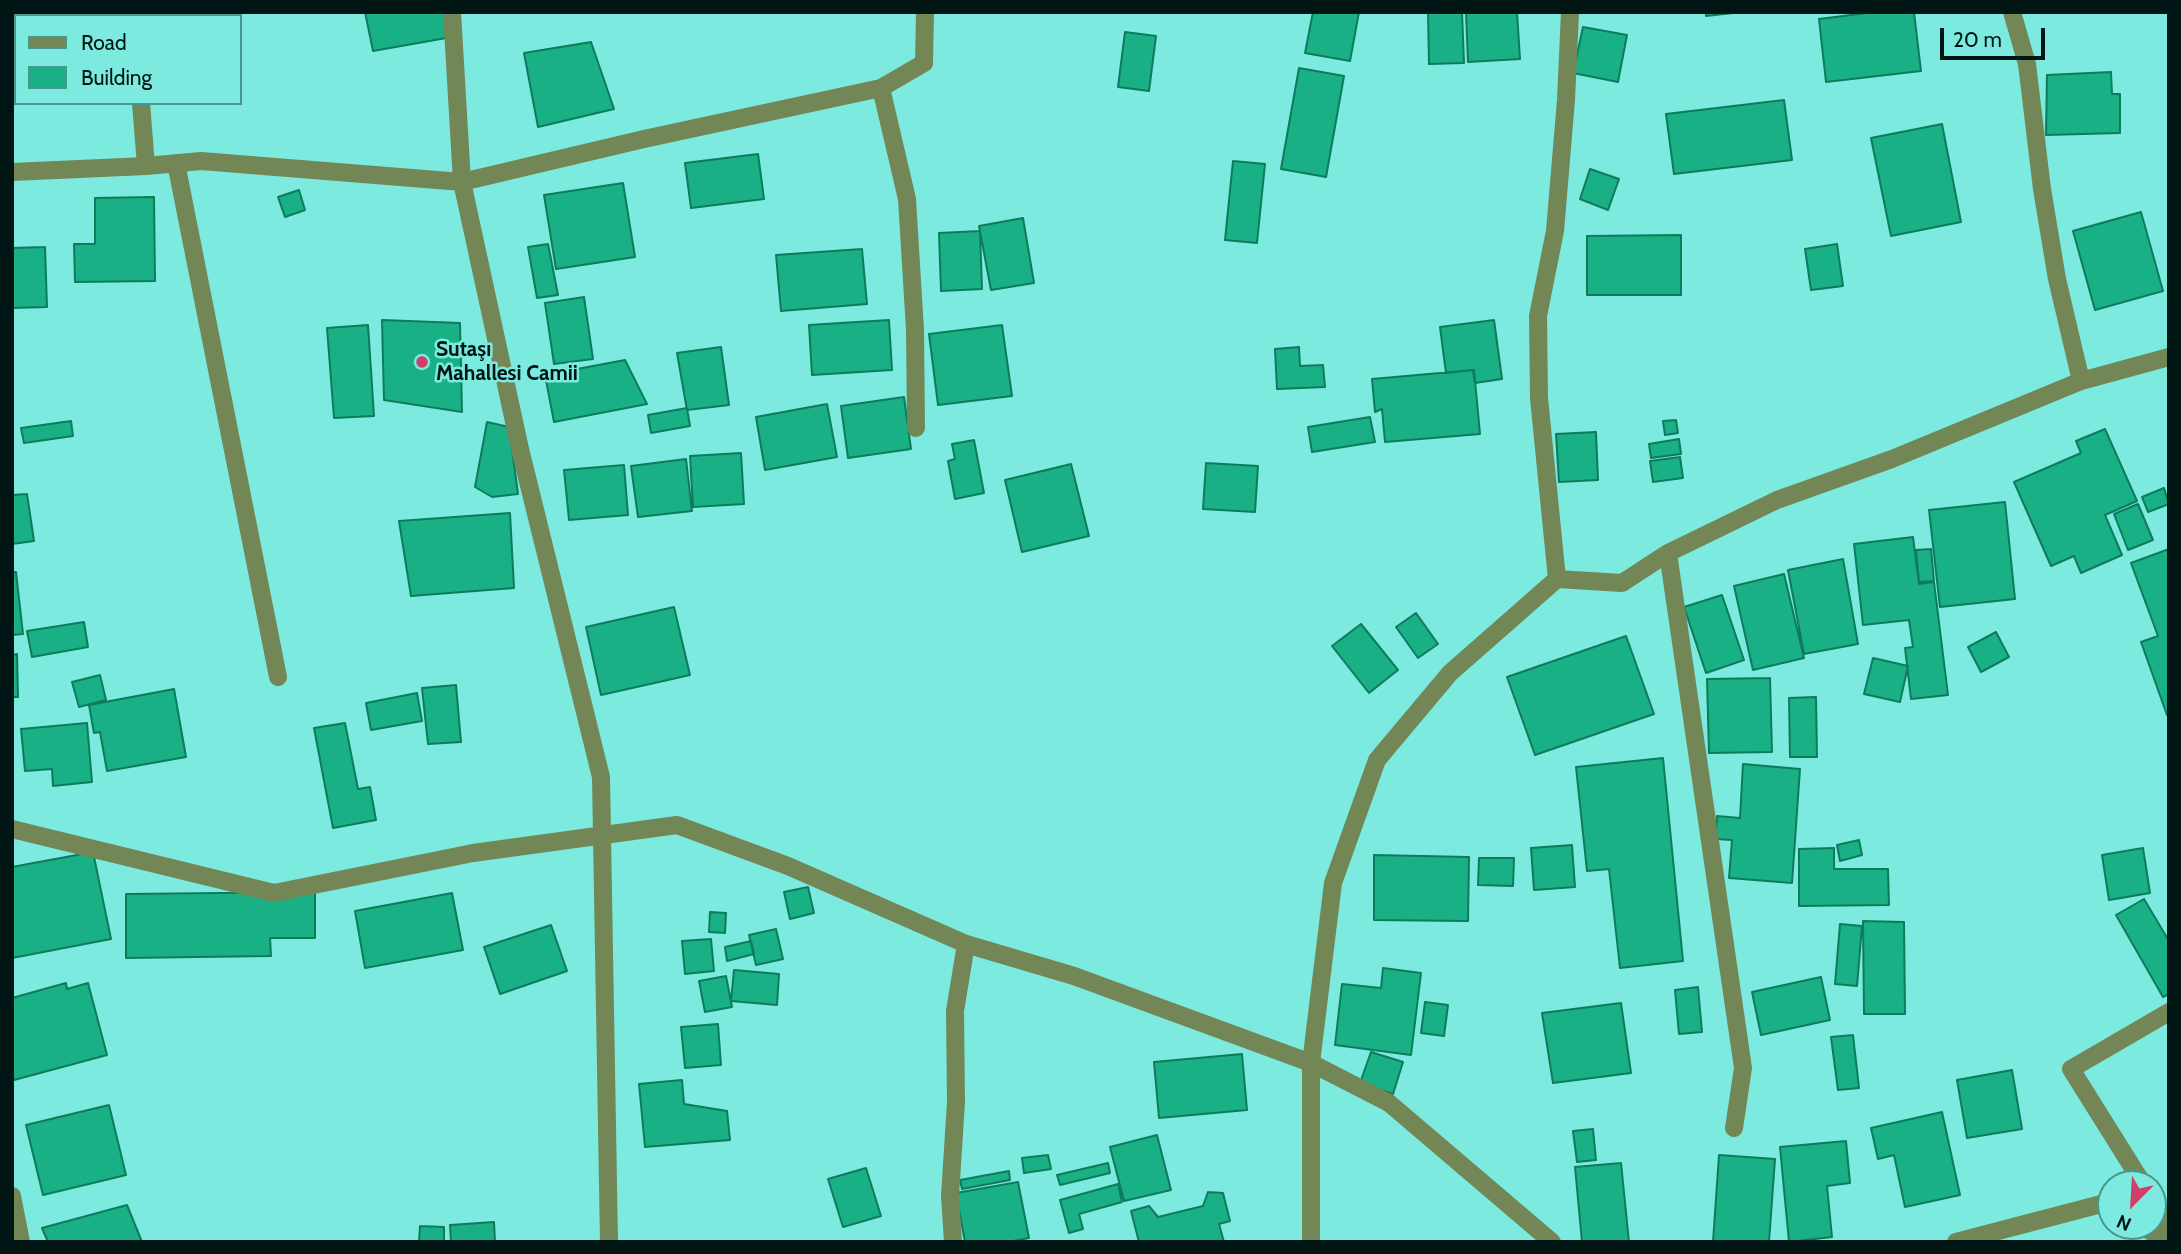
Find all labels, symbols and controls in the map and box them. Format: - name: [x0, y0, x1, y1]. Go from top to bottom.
- legend: [14, 14, 242, 105]
- scale bar: [1943, 14, 2048, 58]
- text: 20 m: [1953, 27, 2002, 52]
- text: Road: [81, 30, 127, 55]
- text: Building: [81, 65, 152, 90]
- place label: Sutaşı Mahallesi Camii: [436, 337, 578, 387]
- marker: Sutaşı Mahallesi Camii: [414, 354, 430, 370]
- north arrow: [2097, 1170, 2167, 1240]
- text: N: [2113, 1210, 2135, 1236]

